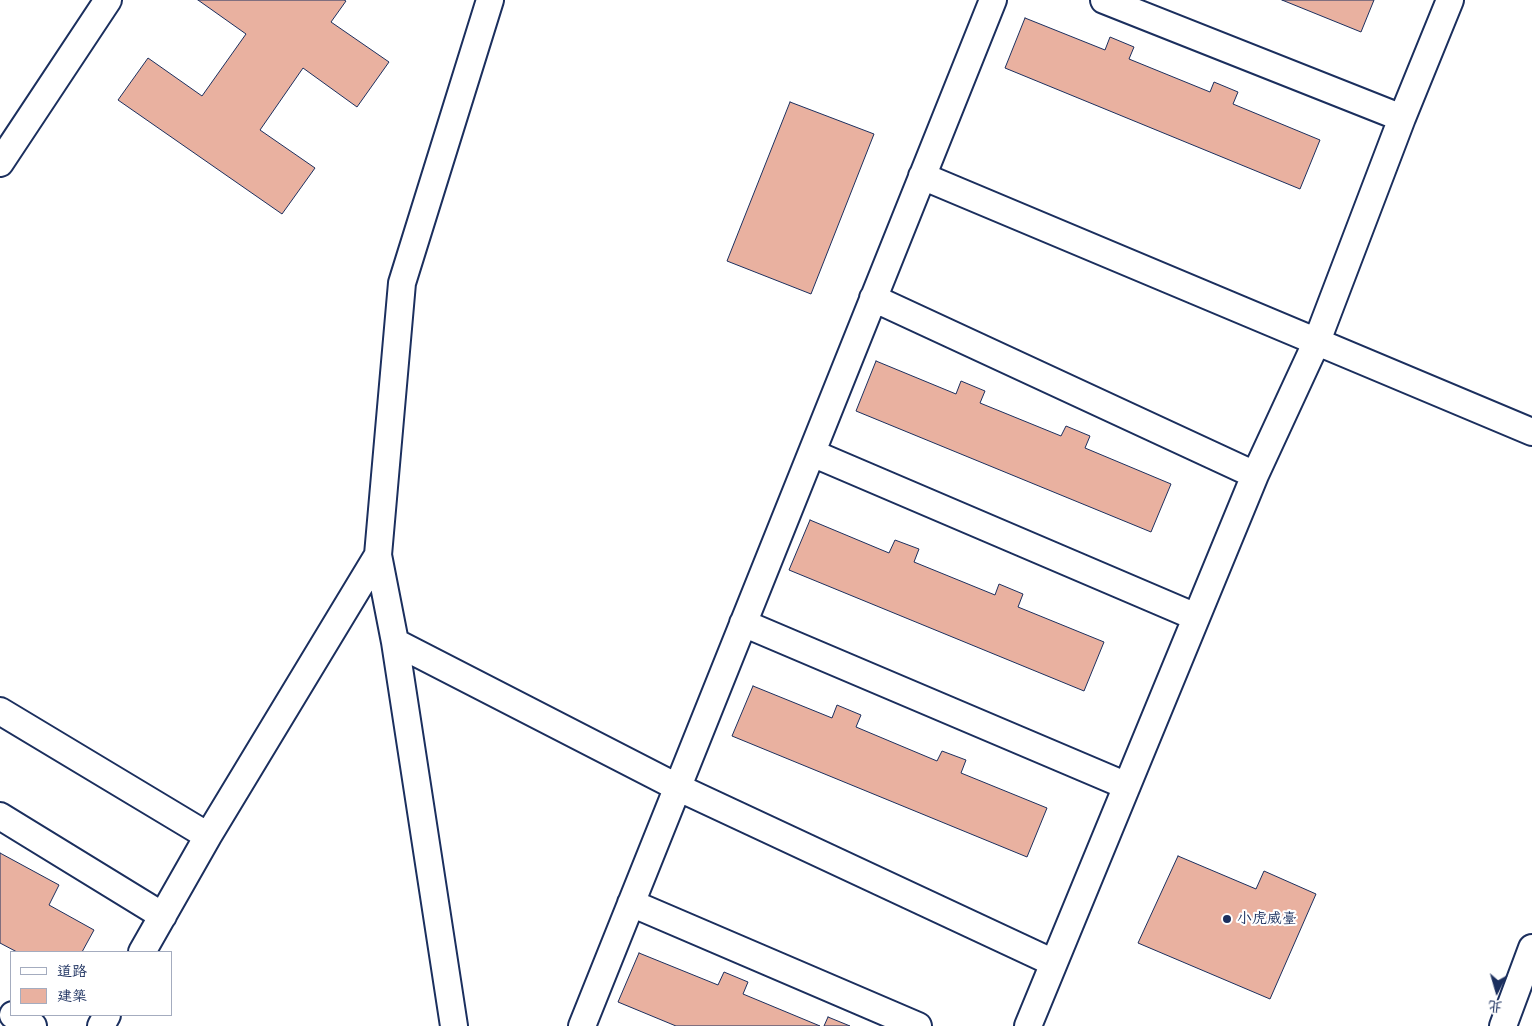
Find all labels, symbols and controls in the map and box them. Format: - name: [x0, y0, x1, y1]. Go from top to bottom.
- place label: 小虎威臺: [1237, 910, 1297, 928]
- marker: 小虎威臺: [1221, 913, 1233, 925]
- legend: [10, 951, 172, 1016]
- text: 道路: [57, 962, 87, 981]
- north arrow: [1472, 966, 1522, 1016]
- text: 建築: [57, 987, 87, 1006]
- text: 北: [1488, 997, 1503, 1016]

